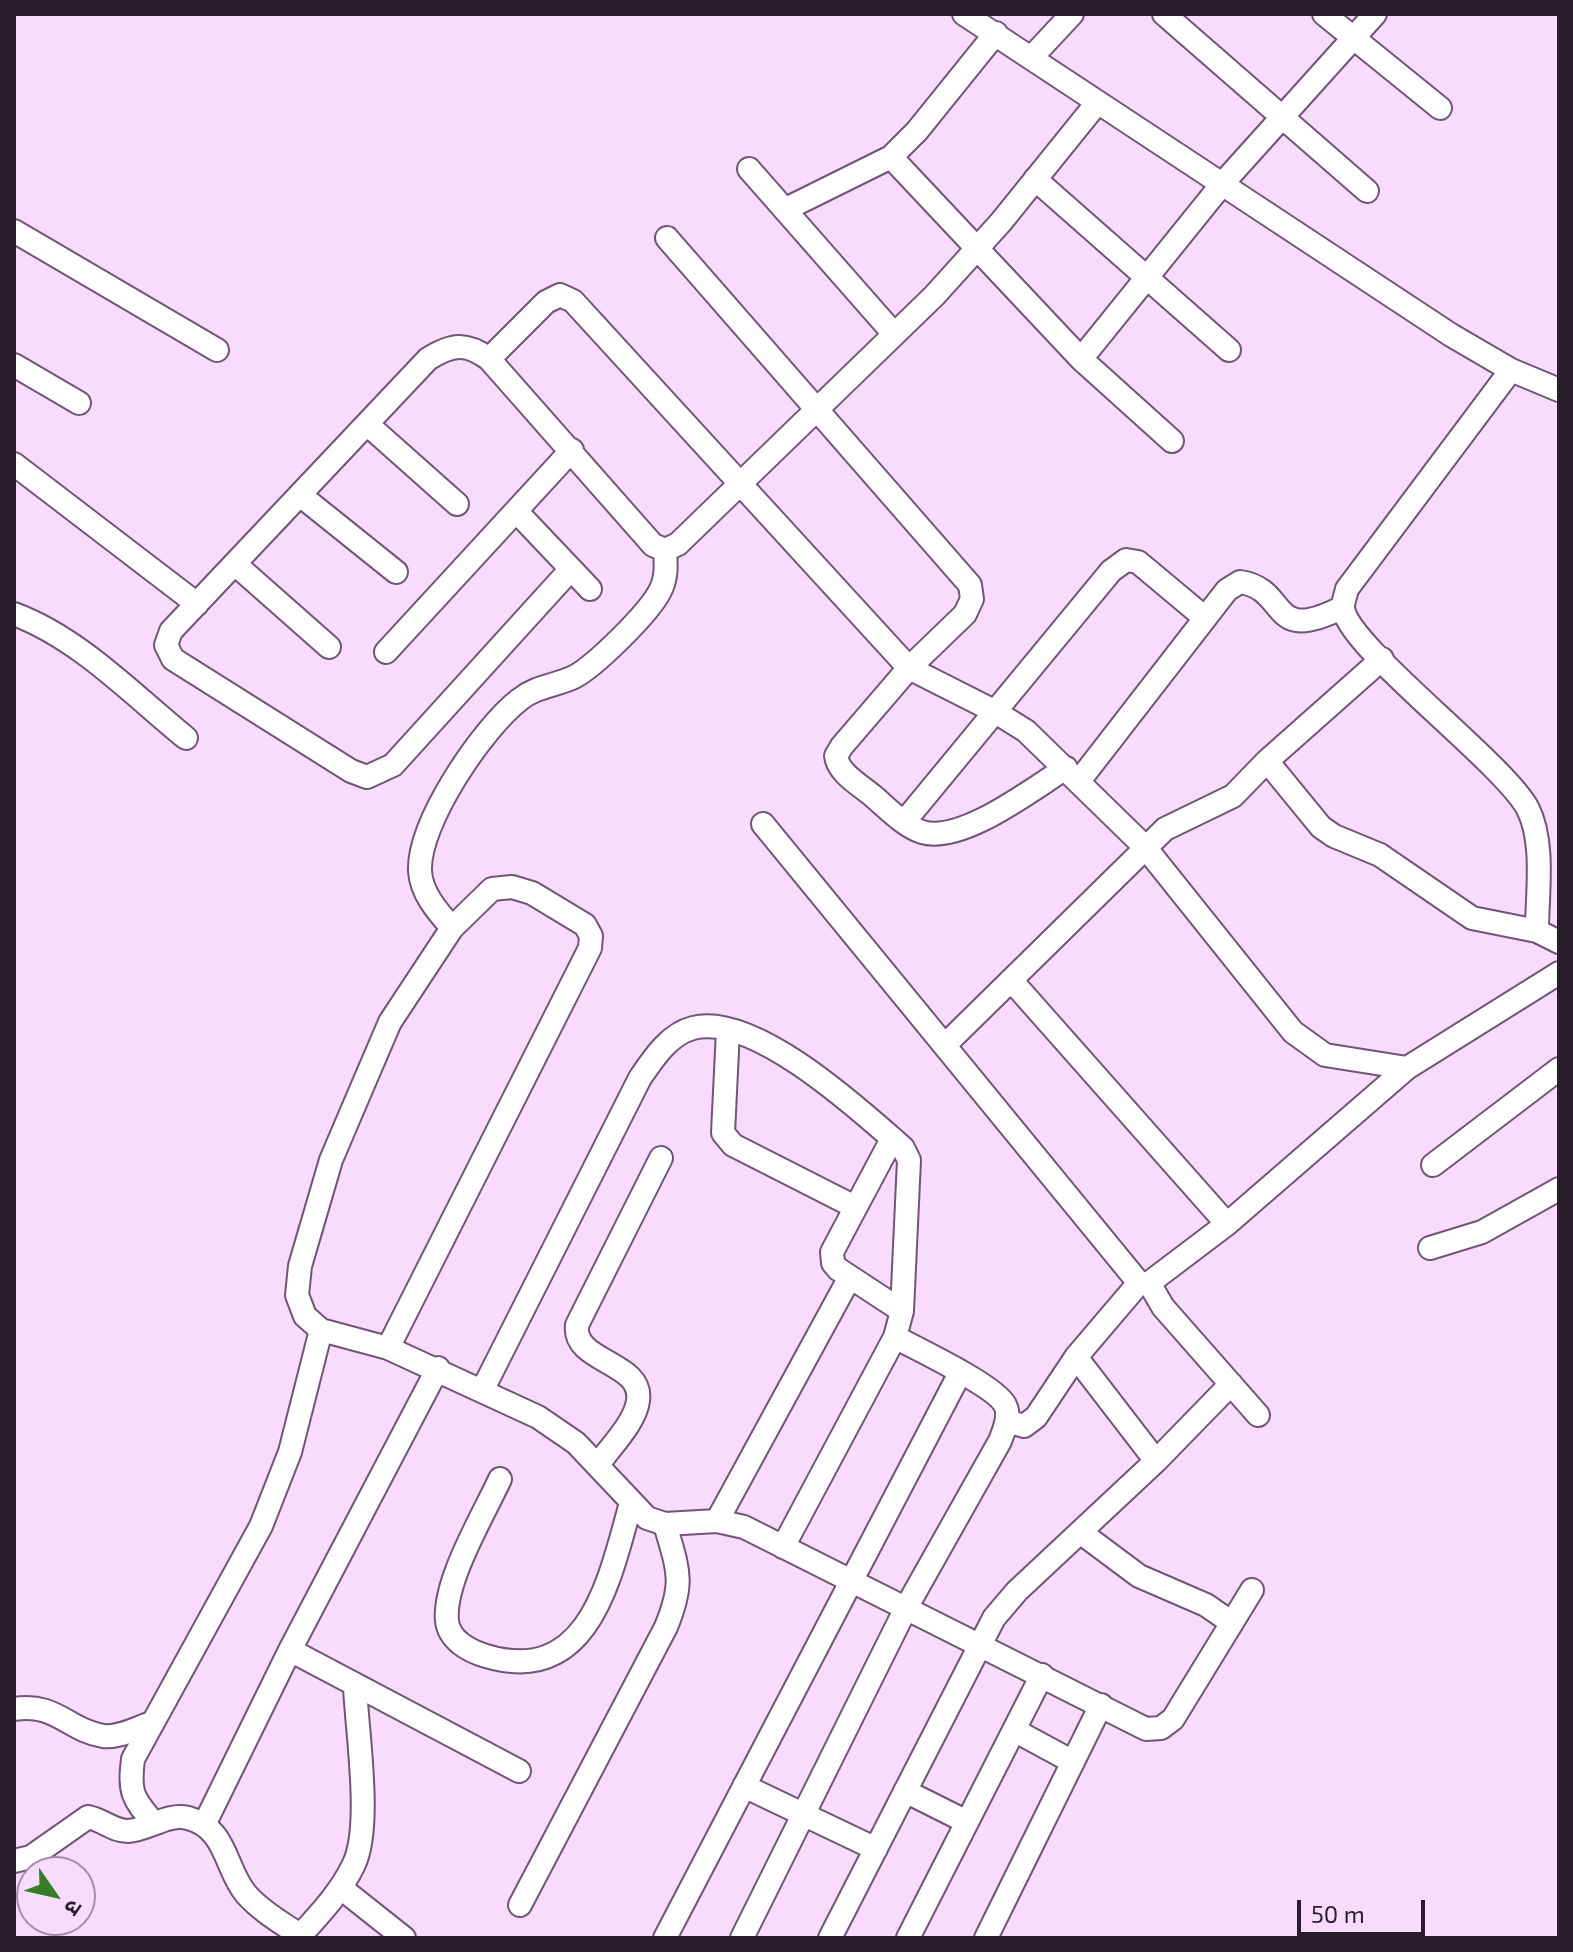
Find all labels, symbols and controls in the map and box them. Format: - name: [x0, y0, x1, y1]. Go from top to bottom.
- north arrow: [16, 1856, 96, 1936]
- scale bar: [1301, 1884, 1429, 1934]
- text: उ: [60, 1896, 89, 1921]
- text: 50 m: [1311, 1899, 1365, 1928]

